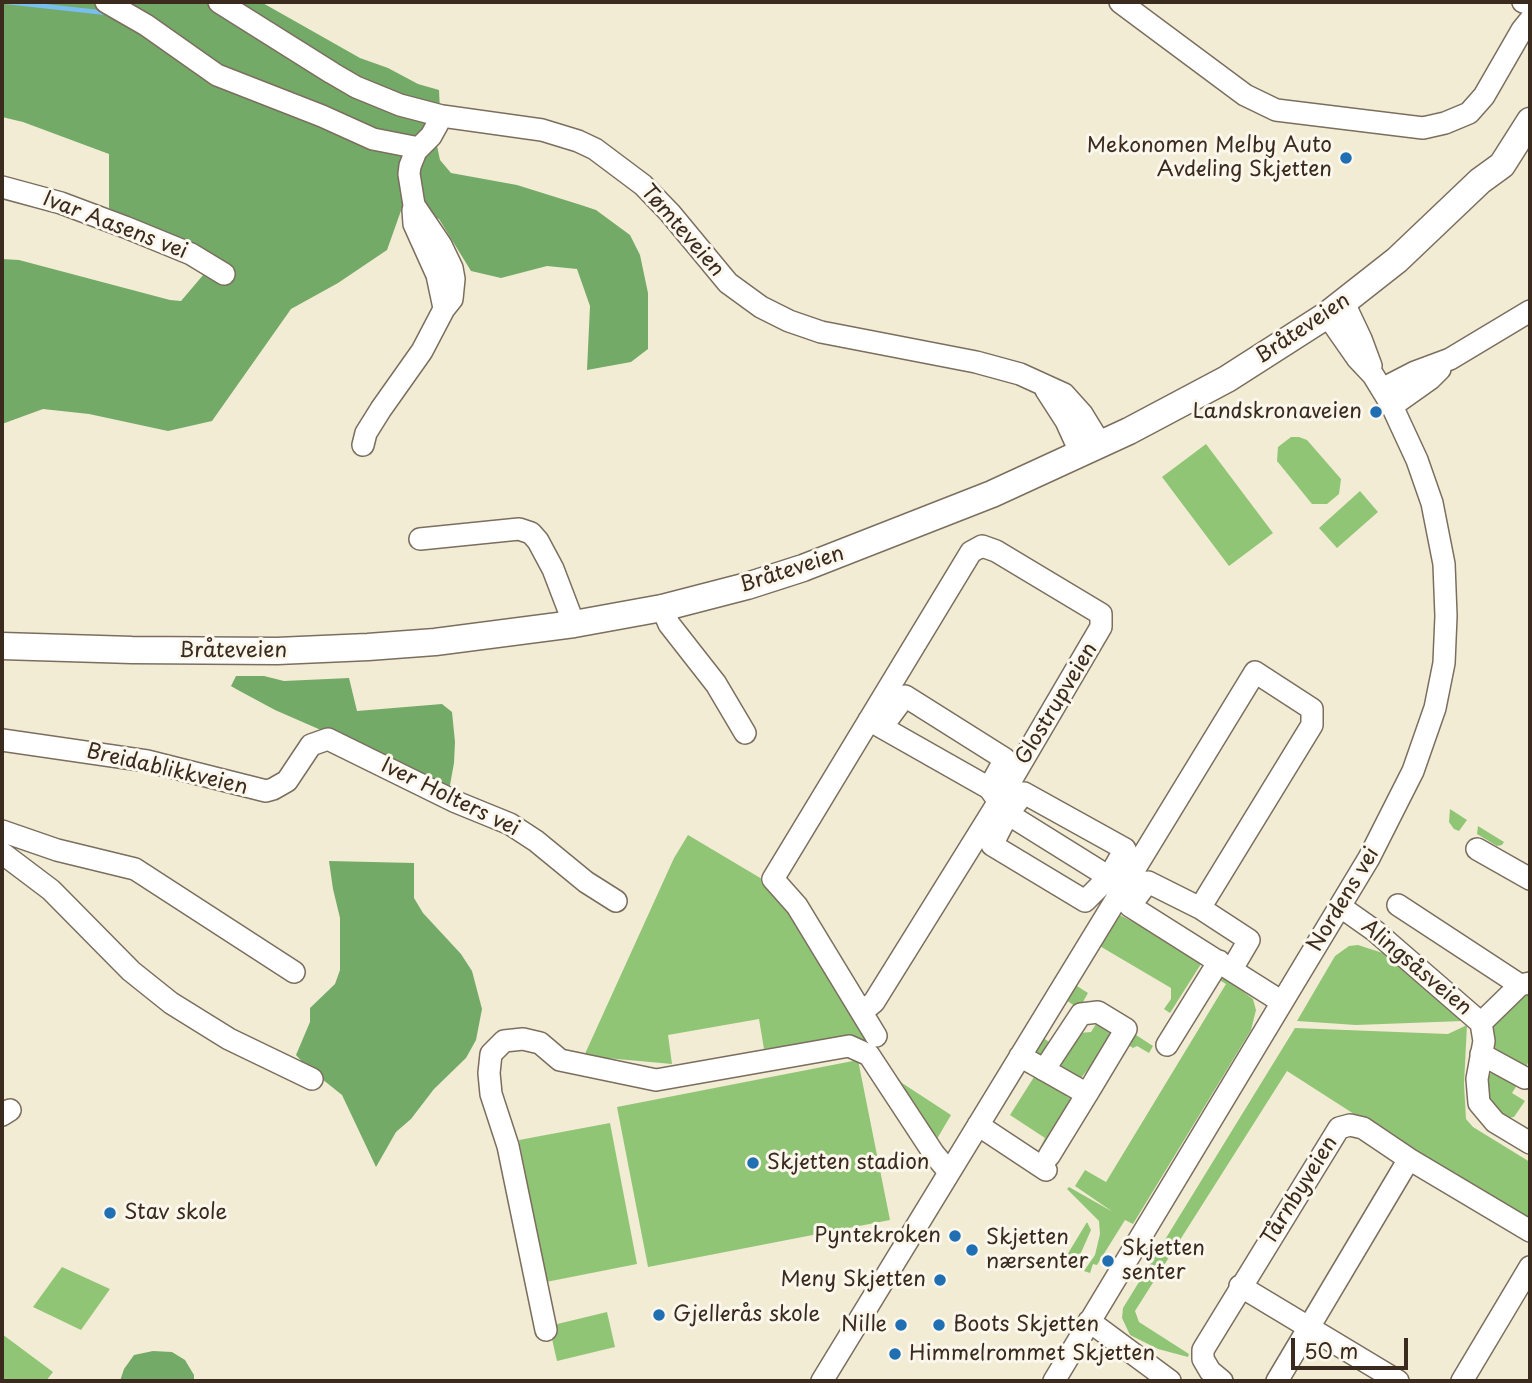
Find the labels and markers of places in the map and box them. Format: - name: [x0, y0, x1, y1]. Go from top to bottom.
- place label: Mekonomen Melby Auto Avdeling Skjetten: [1087, 133, 1332, 183]
- marker: Mekonomen Melby Auto Avdeling Skjetten: [1338, 150, 1354, 166]
- place label: Landskronaveien: [1193, 399, 1362, 425]
- marker: Landskronaveien: [1368, 404, 1384, 420]
- place label: Skjetten stadion: [767, 1150, 929, 1176]
- marker: Skjetten stadion: [745, 1155, 761, 1171]
- place label: Stav skole: [124, 1200, 227, 1226]
- marker: Stav skole: [102, 1205, 118, 1221]
- place label: Pyntekroken: [814, 1223, 941, 1249]
- place label: Skjetten nærsenter: [986, 1225, 1088, 1275]
- marker: Pyntekroken: [947, 1228, 963, 1244]
- place label: Skjetten senter: [1122, 1236, 1205, 1286]
- marker: Skjetten nærsenter: [964, 1242, 980, 1258]
- marker: Skjetten senter: [1100, 1253, 1116, 1269]
- place label: Meny Skjetten: [780, 1267, 926, 1293]
- marker: Meny Skjetten: [932, 1272, 948, 1288]
- place label: Gjellerås skole: [673, 1302, 820, 1328]
- marker: Gjellerås skole: [651, 1307, 667, 1323]
- place label: Nille: [841, 1312, 887, 1338]
- place label: Boots Skjetten: [953, 1312, 1099, 1338]
- marker: Nille: [893, 1317, 909, 1333]
- marker: Boots Skjetten: [931, 1317, 947, 1333]
- place label: Himmelrommet Skjetten: [909, 1341, 1155, 1367]
- marker: Himmelrommet Skjetten: [887, 1346, 903, 1362]

